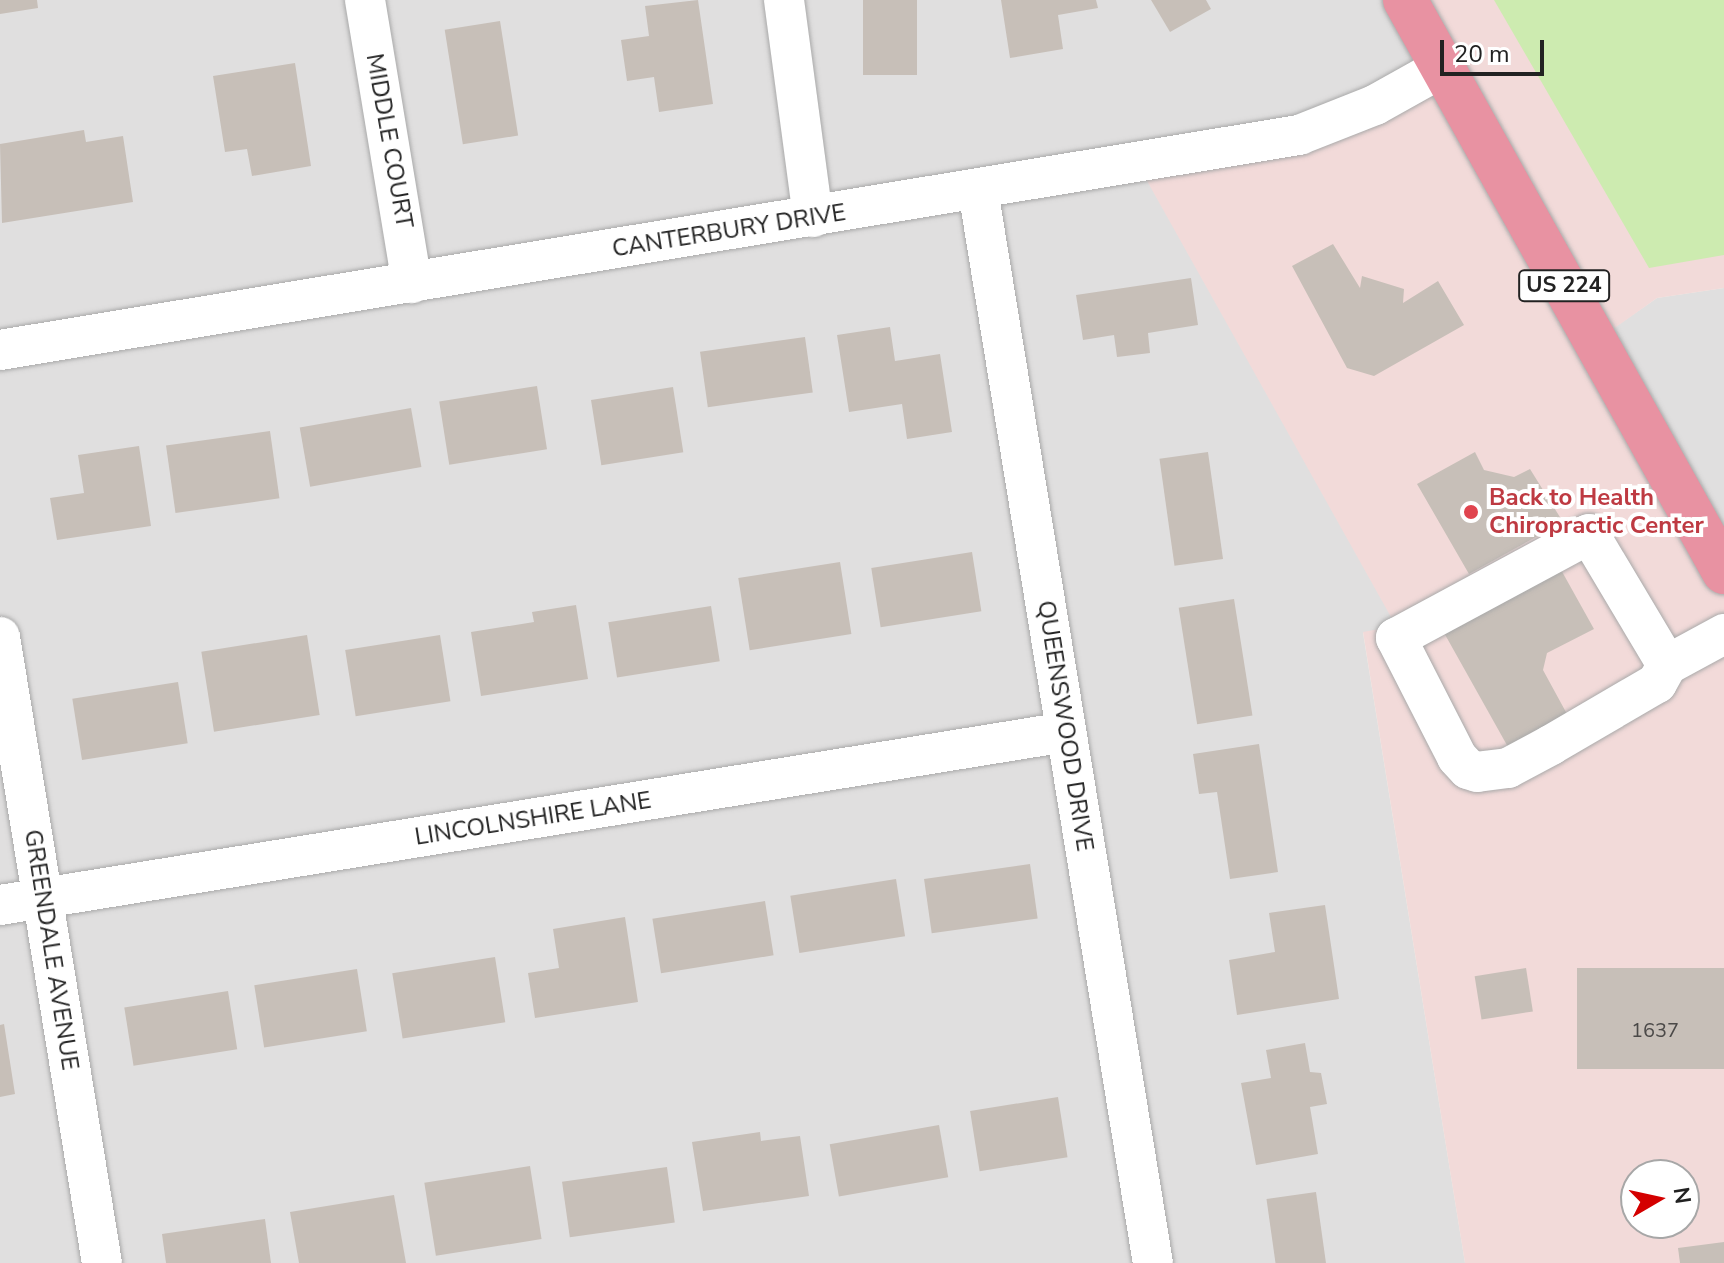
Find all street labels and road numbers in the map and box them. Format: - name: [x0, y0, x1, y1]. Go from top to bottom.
- street label: MIDDLE COURT: [359, 51, 419, 231]
- street label: CANTERBURY DRIVE: [610, 198, 848, 264]
- road number: US 224: [1518, 268, 1610, 304]
- street label: QUEENSWOOD DRIVE: [1031, 599, 1099, 853]
- street label: LINCOLNSHIRE LANE: [413, 786, 653, 852]
- street label: GREENDALE AVENUE: [18, 828, 84, 1072]

